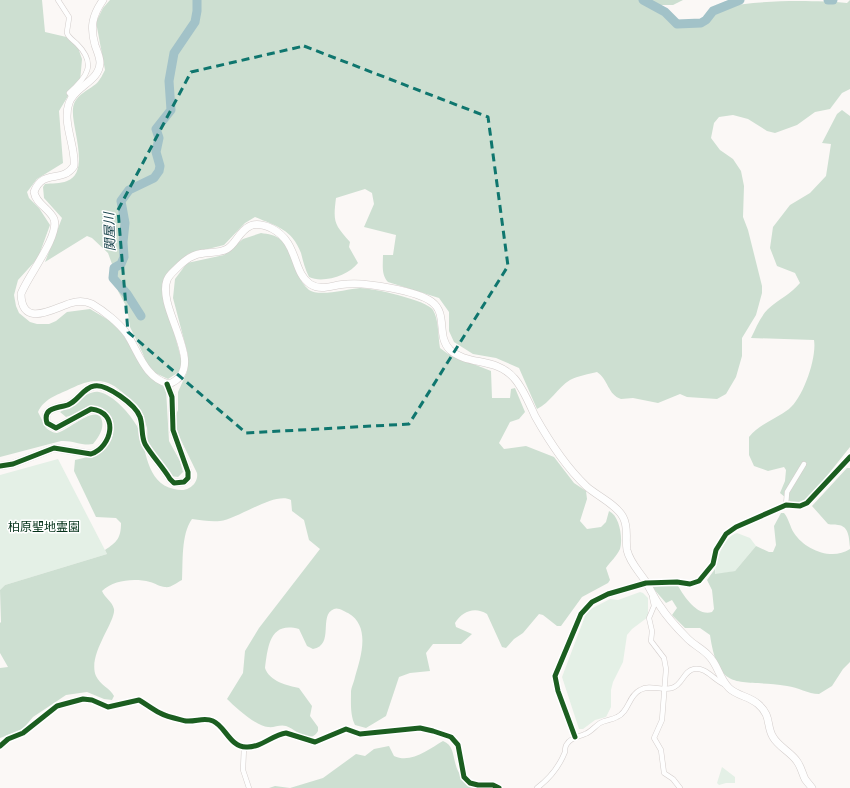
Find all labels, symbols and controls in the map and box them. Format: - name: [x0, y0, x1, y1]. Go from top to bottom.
- water label: 関屋川: [101, 210, 119, 252]
- park label: 柏原聖地霊園: [8, 520, 80, 534]

